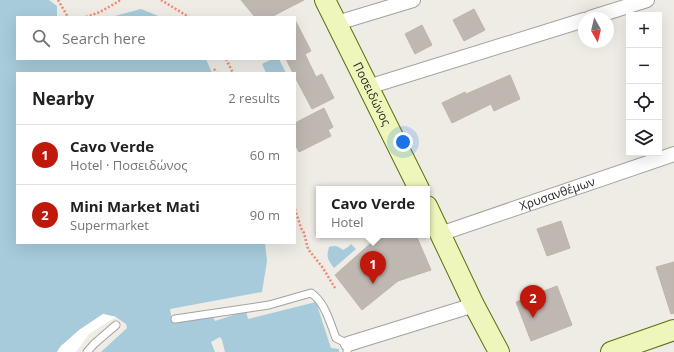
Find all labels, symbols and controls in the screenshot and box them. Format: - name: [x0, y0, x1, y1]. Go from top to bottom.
- north arrow: [578, 12, 614, 48]
- map controls: [626, 12, 662, 156]
- button: +: [626, 12, 662, 48]
- search box: [16, 16, 296, 60]
- icon: search: [30, 27, 52, 49]
- text: Search here: [62, 28, 146, 48]
- button: −: [626, 48, 662, 84]
- street label: Ποσειδώνος: [349, 59, 395, 129]
- button: locate: [626, 84, 662, 120]
- text: Nearby: [32, 87, 94, 110]
- text: 2 results: [228, 89, 280, 107]
- button: layers: [626, 120, 662, 156]
- your location: [393, 132, 413, 152]
- text: Cavo Verde: [70, 136, 154, 156]
- text: 1: [41, 146, 49, 164]
- text: 60 m: [250, 146, 280, 164]
- text: Hotel · Ποσειδώνος: [70, 156, 188, 174]
- street label: Χρυσανθέμων: [517, 173, 597, 214]
- popup: [316, 186, 430, 238]
- text: Cavo Verde: [331, 193, 415, 213]
- text: Mini Market Mati: [70, 196, 200, 216]
- text: 2: [41, 206, 49, 224]
- text: 90 m: [250, 206, 280, 224]
- text: Hotel: [331, 213, 364, 231]
- text: Supermarket: [70, 216, 149, 234]
- pin: 1: [360, 251, 386, 284]
- pin: 2: [520, 285, 546, 318]

